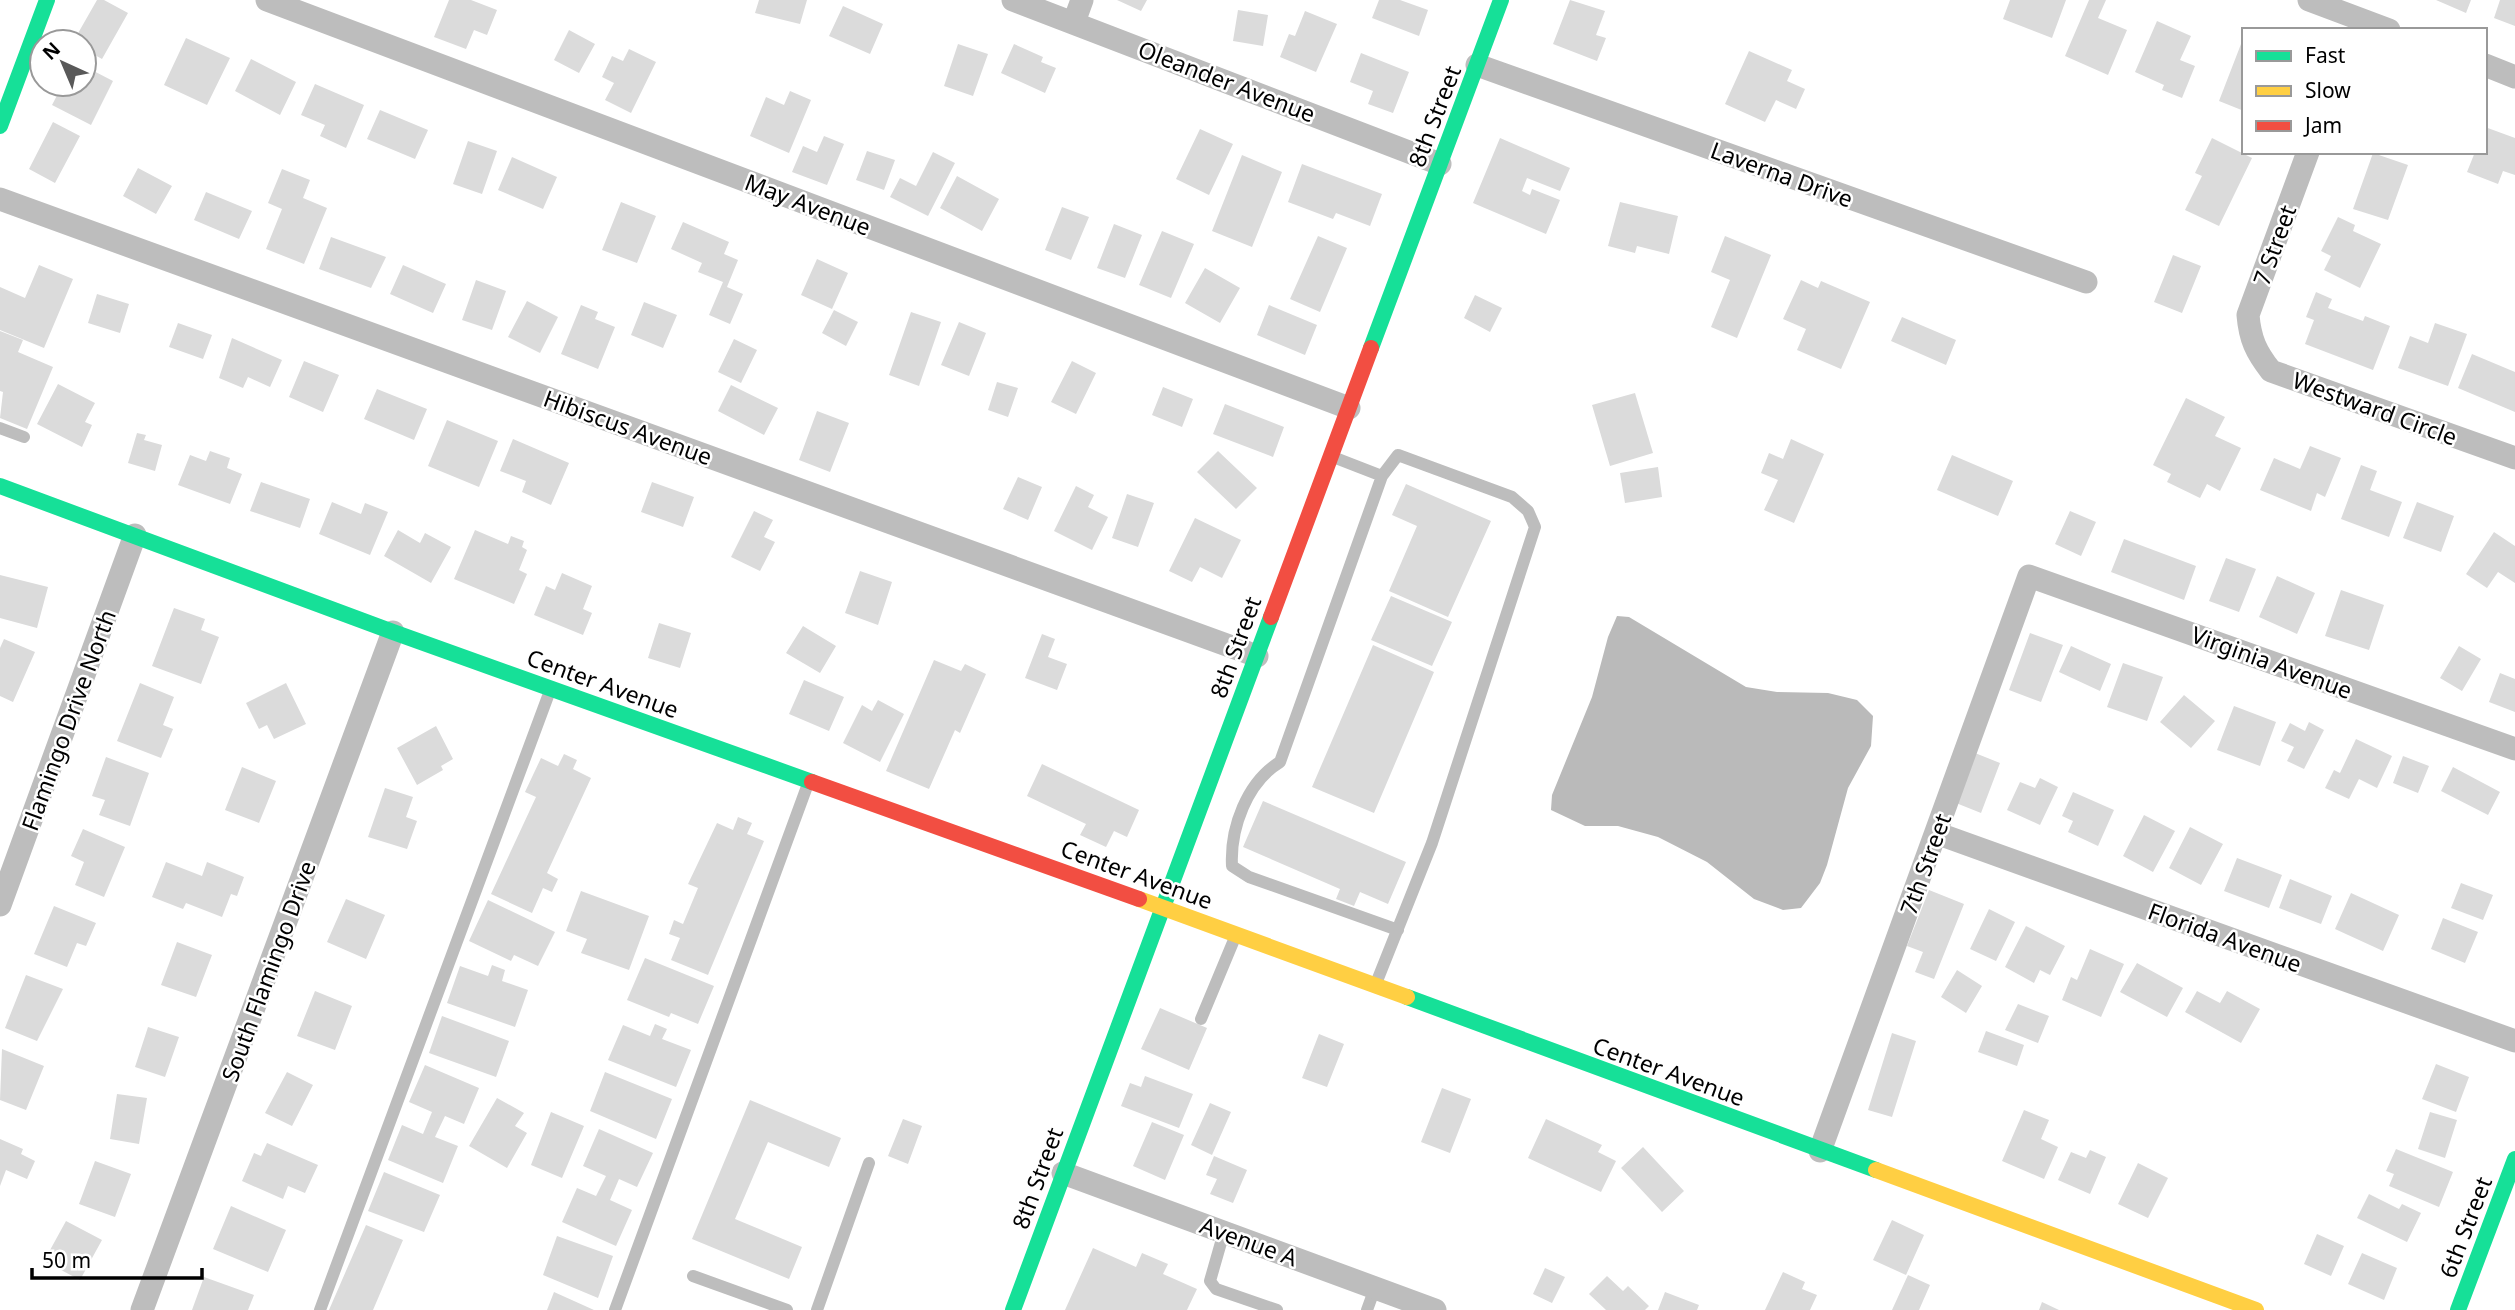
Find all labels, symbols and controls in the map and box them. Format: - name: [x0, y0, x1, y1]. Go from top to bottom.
- north arrow: [28, 28, 98, 98]
- legend: [2242, 28, 2487, 154]
- street label: Oleander Avenue: [1134, 32, 1320, 130]
- text: N: [37, 36, 66, 65]
- text: Fast: [2305, 41, 2346, 69]
- street label: 8th Street: [1400, 61, 1468, 171]
- text: Slow: [2305, 76, 2351, 104]
- text: Jam: [2303, 111, 2342, 139]
- street label: Laverna Drive: [1706, 133, 1858, 215]
- street label: May Avenue: [741, 165, 875, 243]
- street label: 7 Street: [2245, 200, 2303, 290]
- street label: Westward Circle: [2288, 363, 2462, 453]
- street label: Hibiscus Avenue: [539, 382, 717, 472]
- street label: 8th Street: [1202, 592, 1268, 702]
- street label: Flamingo Drive North: [13, 605, 123, 835]
- street label: Virginia Avenue: [2187, 618, 2357, 706]
- street label: Center Avenue: [523, 641, 683, 725]
- street label: 7th Street: [1892, 809, 1958, 919]
- street label: Center Avenue: [1057, 832, 1217, 916]
- street label: South Flamingo Drive: [213, 856, 323, 1086]
- street label: Florida Avenue: [2144, 894, 2306, 980]
- street label: Center Avenue: [1589, 1029, 1749, 1113]
- street label: 8th Street: [1004, 1123, 1070, 1233]
- street label: 6th Street: [2431, 1172, 2499, 1282]
- street label: Avenue A: [1196, 1209, 1302, 1273]
- scale bar: [32, 1236, 201, 1280]
- text: 50 m: [42, 1246, 91, 1274]

